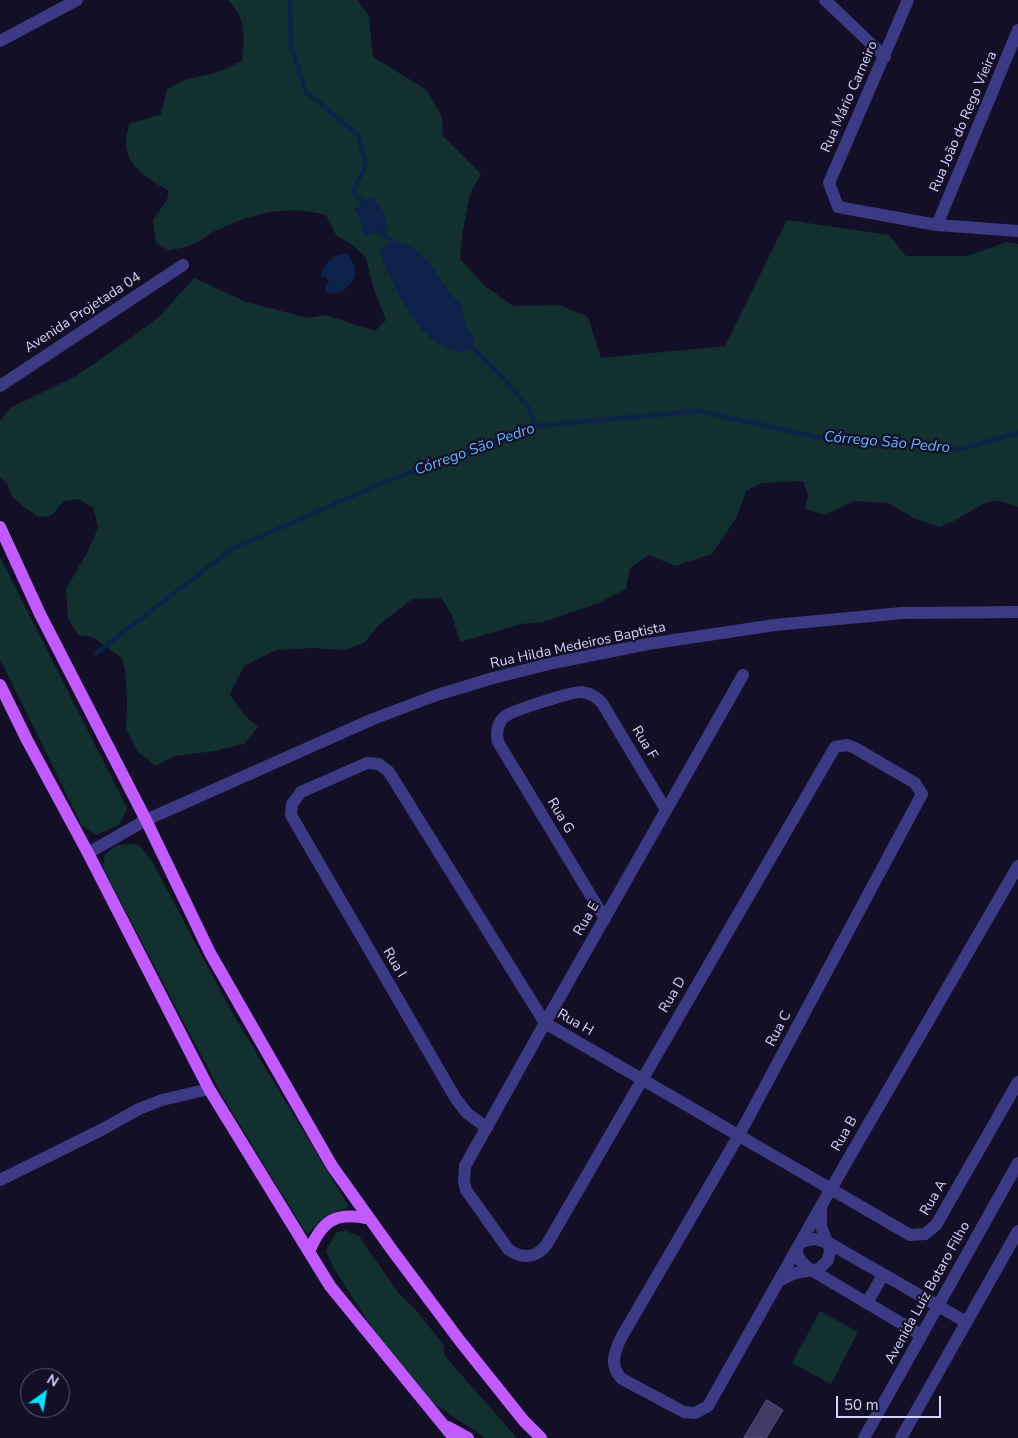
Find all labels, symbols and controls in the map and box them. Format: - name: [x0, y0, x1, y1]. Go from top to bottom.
- street label: Rua Mário Carneiro: [818, 39, 882, 155]
- street label: Rua João do Rego Vieira: [927, 49, 1001, 195]
- street label: Avenida Projetada 04: [22, 269, 144, 357]
- water label: Córrego São Pedro: [413, 420, 537, 480]
- water label: Córrego São Pedro: [823, 429, 951, 457]
- street label: Rua Hilda Medeiros Baptista: [489, 619, 667, 673]
- street label: Rua F: [628, 723, 660, 763]
- street label: Rua G: [543, 795, 577, 837]
- street label: Rua E: [571, 899, 603, 939]
- street label: Rua I: [379, 945, 409, 981]
- street label: Rua D: [656, 974, 690, 1016]
- street label: Rua H: [554, 1006, 596, 1040]
- street label: Rua C: [763, 1008, 795, 1050]
- street label: Rua B: [828, 1113, 862, 1155]
- street label: Rua A: [917, 1177, 951, 1219]
- street label: Avenida Luiz Botaro Filho: [882, 1219, 974, 1367]
- north arrow: [20, 1368, 70, 1418]
- text: N: [43, 1370, 62, 1392]
- scale bar: [838, 1386, 943, 1418]
- text: 50 m: [844, 1395, 879, 1415]

